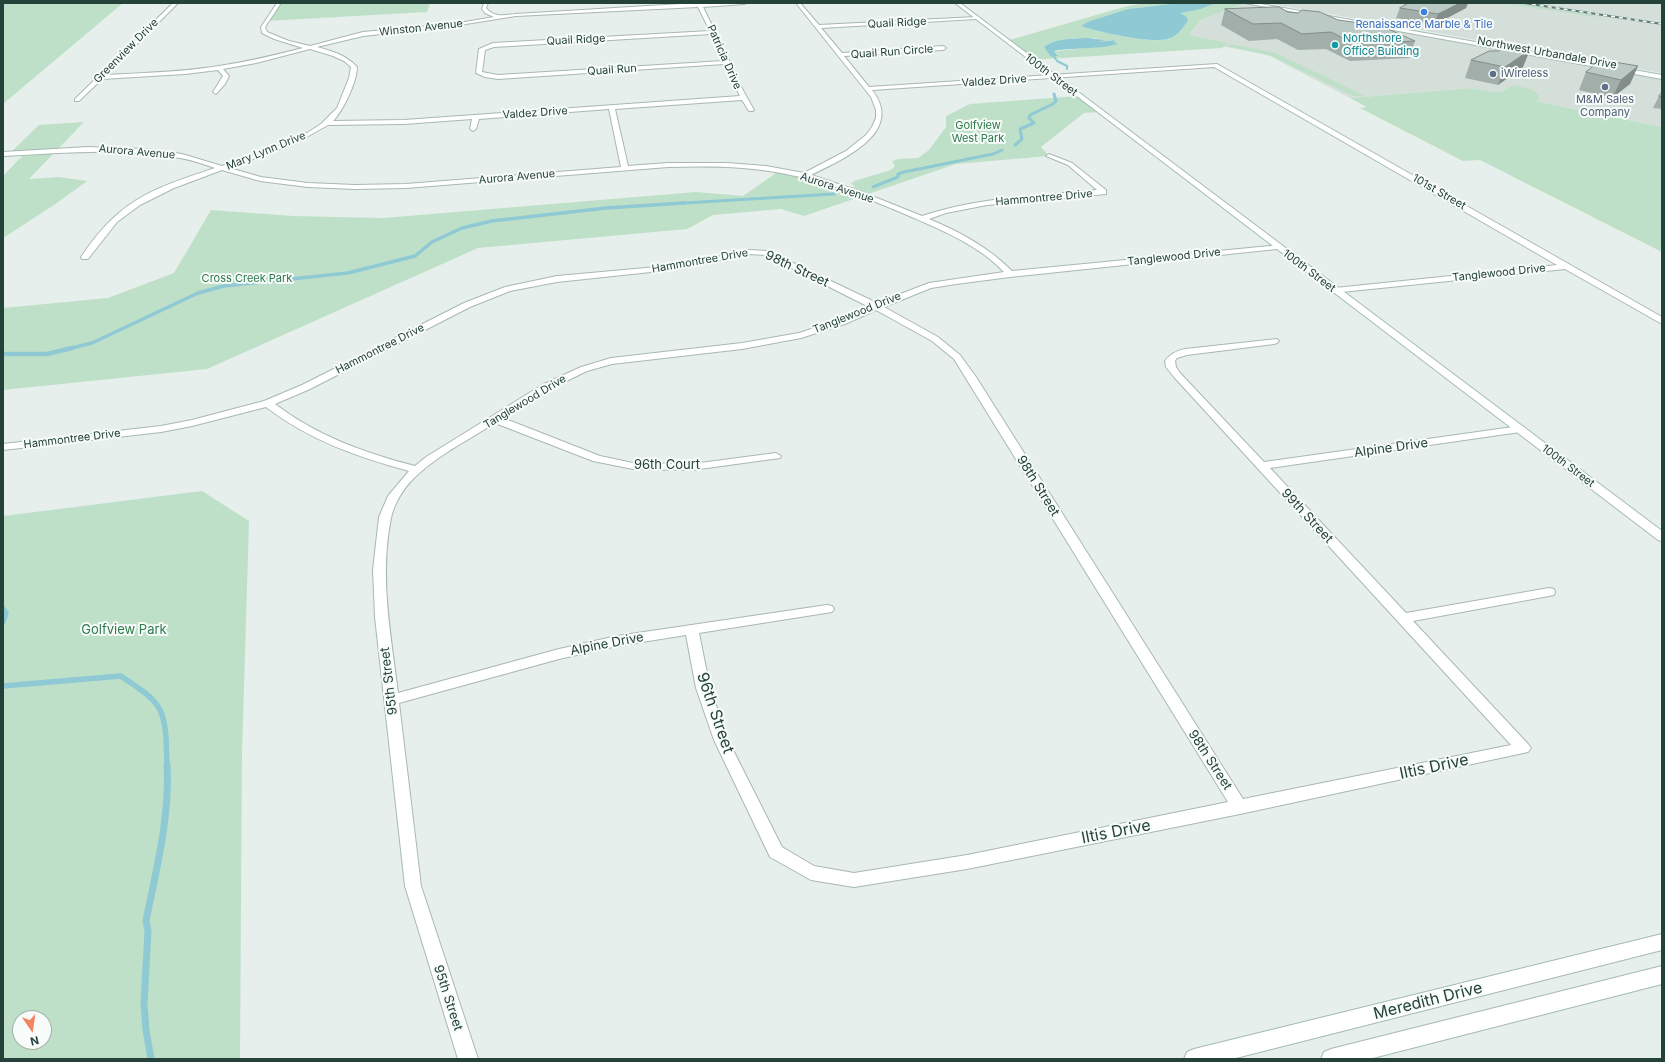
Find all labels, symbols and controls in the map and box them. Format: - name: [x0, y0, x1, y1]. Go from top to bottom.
- marker: Renaissance Marble & Tile: [1419, 7, 1429, 17]
- street label: Quail Ridge: [867, 15, 927, 31]
- street label: Greenview Drive: [91, 16, 161, 86]
- street label: Winston Avenue: [378, 17, 464, 39]
- place label: Renaissance Marble & Tile: [1355, 18, 1493, 32]
- street label: Patricia Drive: [704, 23, 744, 91]
- street label: Quail Ridge: [546, 32, 606, 48]
- place label: Northshore Office Building: [1343, 32, 1419, 58]
- street label: Northwest Urbandale Drive: [1476, 34, 1618, 72]
- marker: Northshore Office Building: [1330, 40, 1340, 50]
- street label: Quail Run Circle: [850, 43, 934, 61]
- street label: 100th Street: [1022, 51, 1080, 99]
- street label: Quail Run: [587, 62, 637, 78]
- place label: iWireless: [1501, 67, 1548, 81]
- marker: iWireless: [1488, 69, 1498, 79]
- street label: Valdez Drive: [961, 72, 1027, 90]
- marker: M&M Sales Company: [1600, 82, 1610, 92]
- place label: M&M Sales Company: [1576, 93, 1634, 119]
- street label: Valdez Drive: [502, 104, 568, 122]
- park label: Golfview West Park: [952, 119, 1004, 145]
- street label: Mary Lynn Drive: [224, 129, 308, 173]
- street label: Aurora Avenue: [98, 142, 176, 162]
- street label: Aurora Avenue: [478, 167, 556, 187]
- street label: Aurora Avenue: [798, 170, 876, 206]
- street label: 101st Street: [1410, 171, 1468, 213]
- street label: Hammontree Drive: [995, 187, 1093, 209]
- street label: Hammontree Drive: [651, 246, 749, 276]
- street label: Tanglewood Drive: [1127, 246, 1221, 268]
- street label: 98th Street: [763, 247, 831, 291]
- street label: 100th Street: [1280, 247, 1338, 295]
- street label: Tanglewood Drive: [1452, 262, 1546, 284]
- park label: Cross Creek Park: [202, 272, 292, 286]
- street label: Tanglewood Drive: [811, 289, 903, 337]
- street label: Hammontree Drive: [334, 321, 426, 377]
- street label: Tanglewood Drive: [481, 372, 569, 432]
- street label: Hammontree Drive: [23, 427, 121, 451]
- street label: Alpine Drive: [1353, 435, 1429, 461]
- street label: 100th Street: [1539, 442, 1597, 490]
- street label: 98th Street: [1013, 453, 1063, 519]
- street label: 96th Court: [634, 457, 700, 473]
- street label: 99th Street: [1278, 486, 1336, 546]
- park label: Golfview Park: [81, 622, 167, 638]
- street label: Alpine Drive: [569, 629, 645, 659]
- street label: 95th Street: [377, 646, 401, 716]
- street label: 96th Street: [692, 670, 738, 756]
- street label: 98th Street: [1185, 727, 1235, 793]
- street label: Iltis Drive: [1398, 750, 1470, 784]
- street label: Iltis Drive: [1080, 816, 1152, 848]
- street label: 95th Street: [430, 963, 466, 1033]
- street label: Meredith Drive: [1372, 978, 1484, 1024]
- north arrow: [12, 1010, 52, 1050]
- text: N: [29, 1033, 40, 1048]

